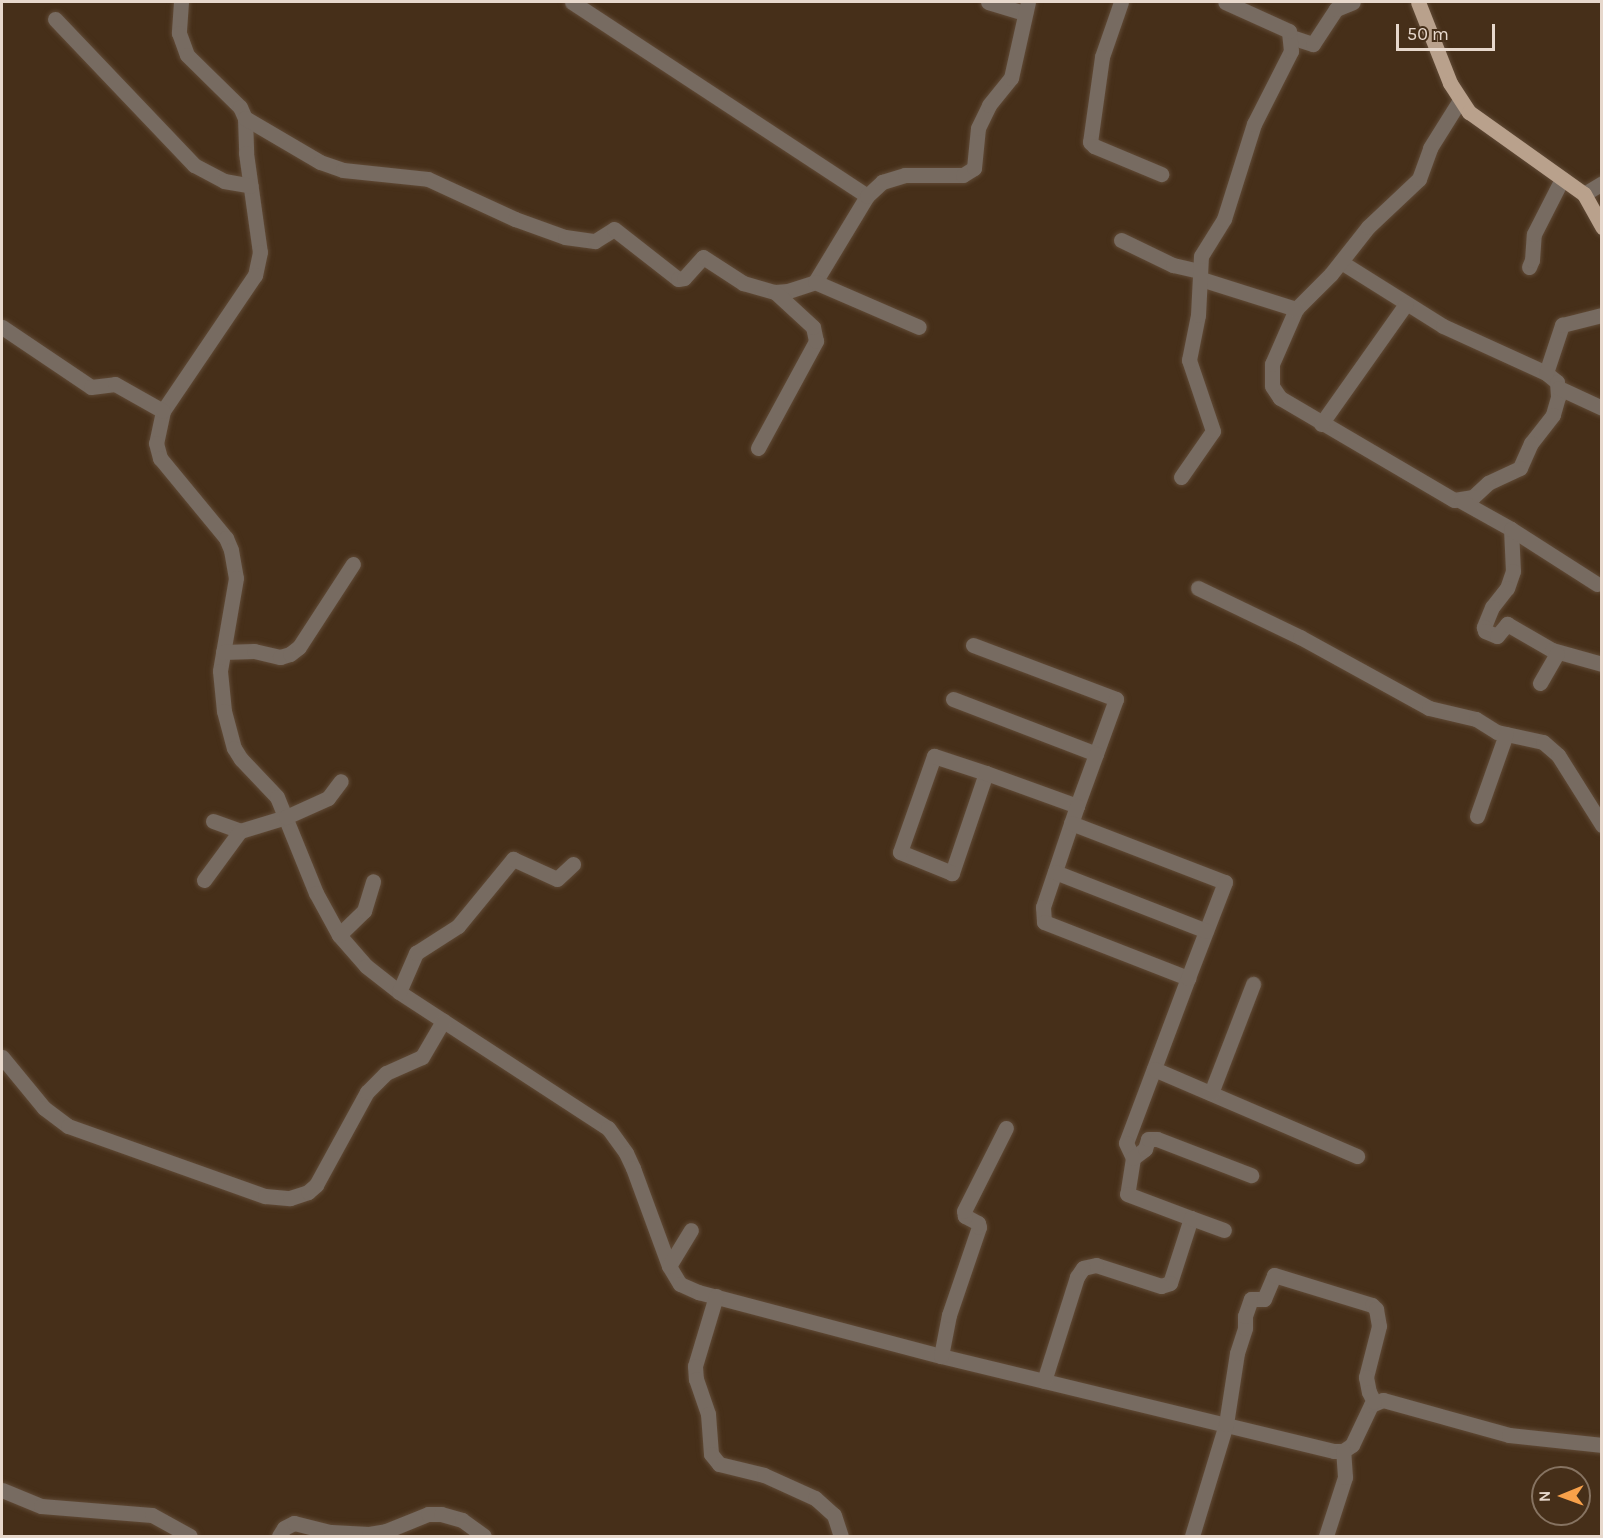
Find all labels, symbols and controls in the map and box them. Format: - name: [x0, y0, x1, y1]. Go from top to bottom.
- scale bar: [1399, 12, 1498, 50]
- text: 50 m: [1407, 23, 1449, 45]
- north arrow: [1531, 1466, 1591, 1526]
- text: N: [1535, 1490, 1554, 1502]

